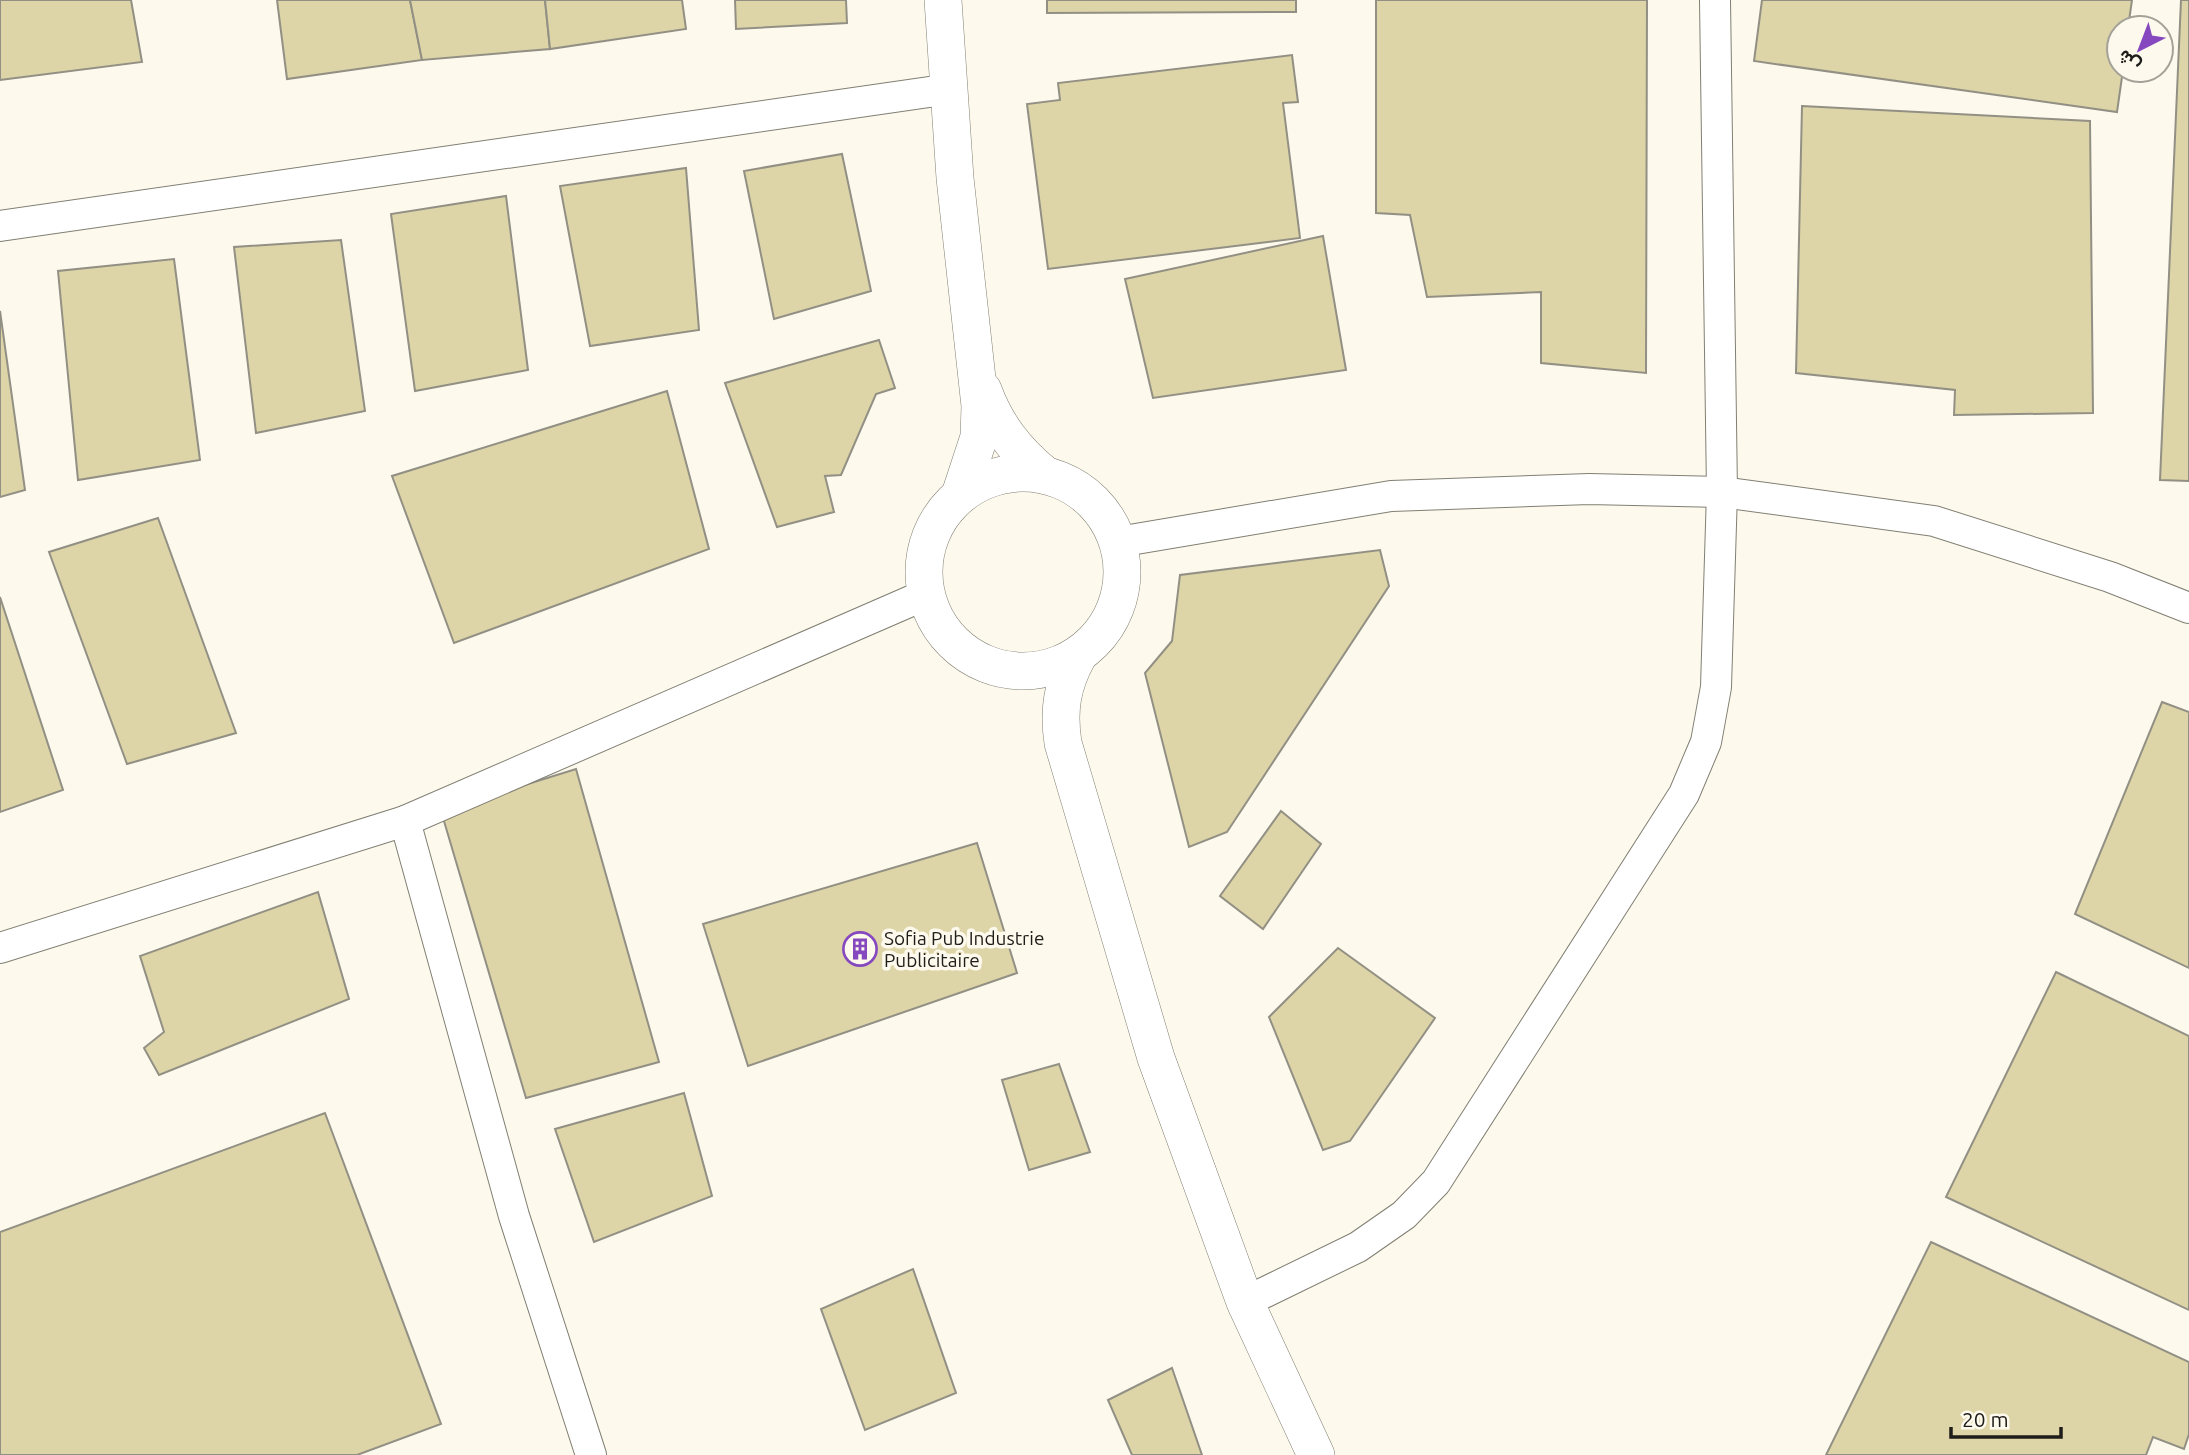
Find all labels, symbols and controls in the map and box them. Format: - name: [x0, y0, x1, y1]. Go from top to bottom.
- north arrow: [2105, 14, 2175, 84]
- text: ش: [2113, 45, 2145, 77]
- place label: Sofia Pub Industrie Publicitaire: [884, 927, 1044, 971]
- building icon: Sofia Pub Industrie Publicitaire: [841, 930, 879, 968]
- scale bar: [1951, 1396, 2061, 1440]
- text: 20 m: [1962, 1407, 2009, 1431]

